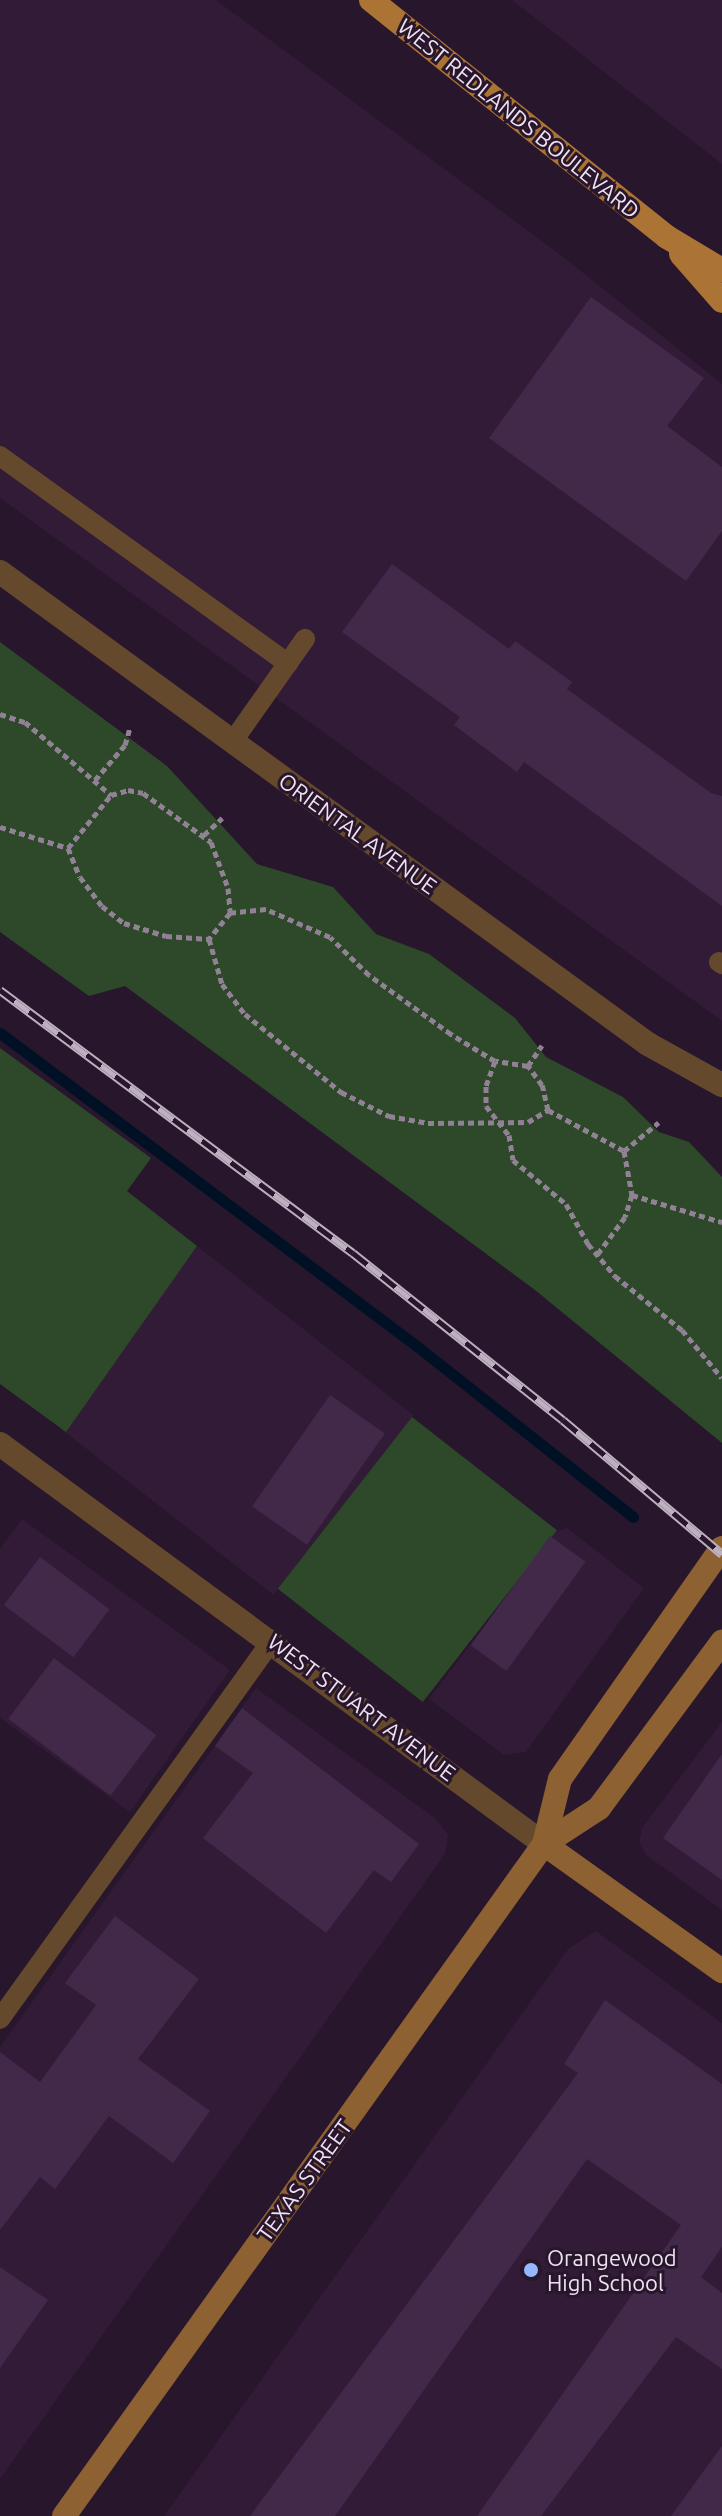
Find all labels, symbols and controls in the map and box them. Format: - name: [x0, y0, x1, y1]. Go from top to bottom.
- street label: WEST REDLANDS BOULEVARD: [393, 12, 645, 224]
- street label: ORIENTAL AVENUE: [274, 767, 442, 899]
- street label: WEST STUART AVENUE: [263, 1628, 461, 1786]
- street label: TEXAS STREET: [251, 2114, 357, 2246]
- place label: Orangewood High School: [547, 2244, 677, 2296]
- marker: Orangewood High School: [522, 2261, 540, 2279]

